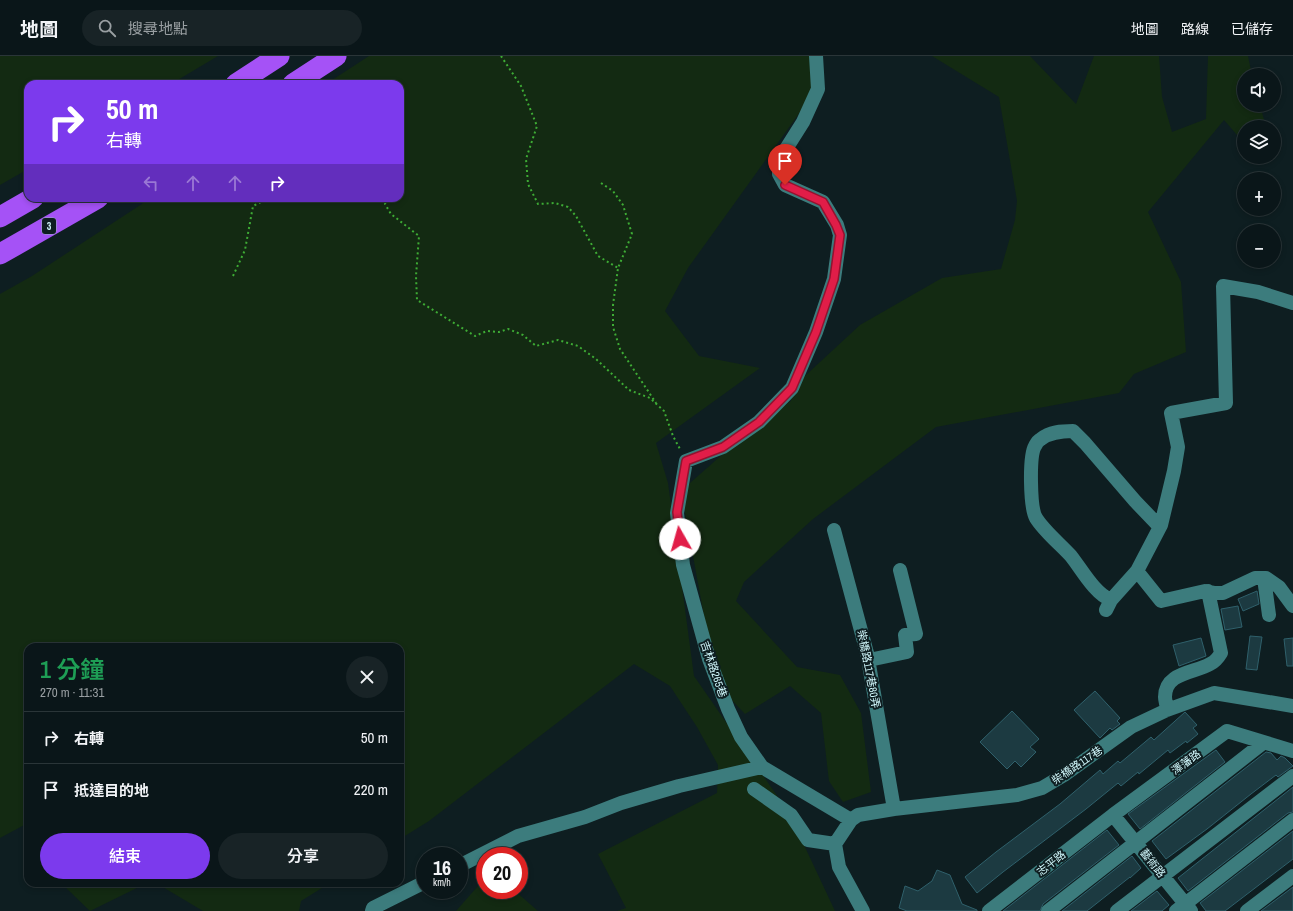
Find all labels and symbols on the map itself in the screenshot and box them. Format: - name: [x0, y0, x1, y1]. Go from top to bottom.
- pin: [768, 144, 802, 185]
- road number: 3: [42, 218, 56, 234]
- position arrow: [659, 518, 701, 560]
- street label: 柴橋路117巷80弄: [855, 629, 883, 709]
- street label: 吉林路265巷: [698, 639, 730, 699]
- street label: 柴橋路117巷: [1049, 743, 1105, 787]
- street label: 澤藩路: [1169, 747, 1203, 777]
- street label: 藝術路: [1137, 846, 1169, 880]
- speed limit sign: 20: [476, 847, 528, 899]
- street label: 志平路: [1034, 847, 1068, 879]

